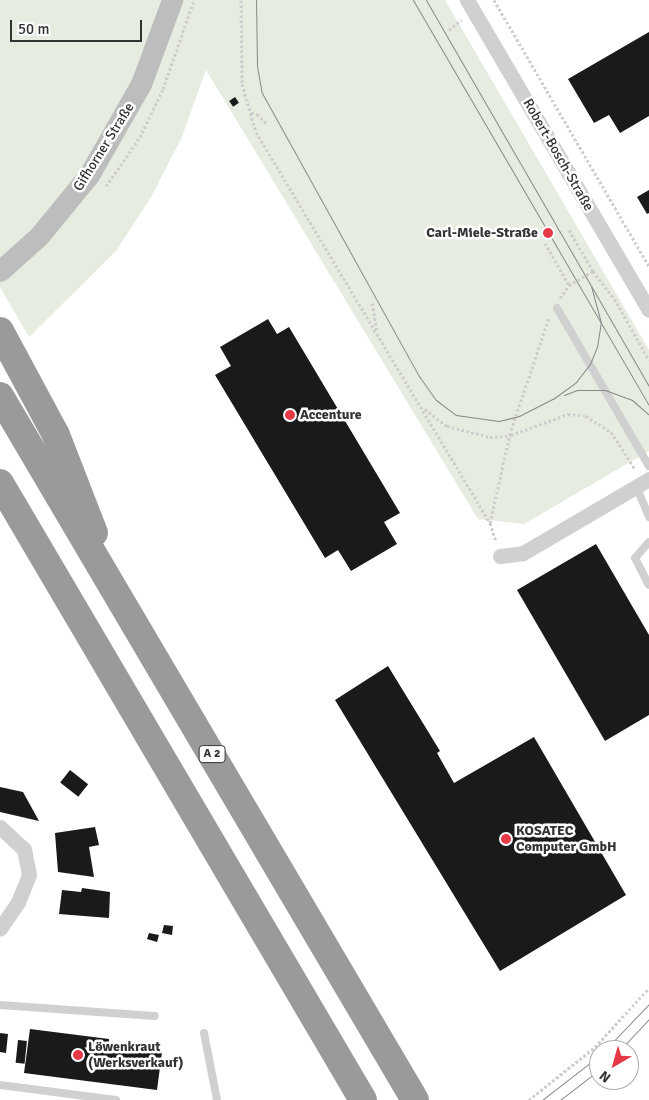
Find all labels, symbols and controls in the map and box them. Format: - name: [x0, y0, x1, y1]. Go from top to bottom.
- scale bar: [12, 10, 145, 42]
- text: 50 m: [18, 20, 49, 38]
- street label: Robert-Bosch-Straße: [519, 96, 597, 214]
- street label: Gifhorner Straße: [70, 100, 138, 194]
- place label: Carl-Miele-Straße: [426, 225, 538, 241]
- marker: Carl-Miele-Straße: [542, 227, 554, 239]
- place label: Accenture: [300, 407, 362, 423]
- marker: Accenture: [284, 409, 296, 421]
- road number: A 2: [198, 744, 226, 764]
- place label: KOSATEC Computer GmbH: [516, 823, 617, 856]
- marker: KOSATEC Computer GmbH: [500, 833, 512, 845]
- place label: Löwenkraut (Werksverkauf): [88, 1039, 184, 1072]
- north arrow: [589, 1040, 639, 1090]
- marker: Löwenkraut (Werksverkauf): [72, 1049, 84, 1061]
- text: N: [596, 1067, 614, 1086]

